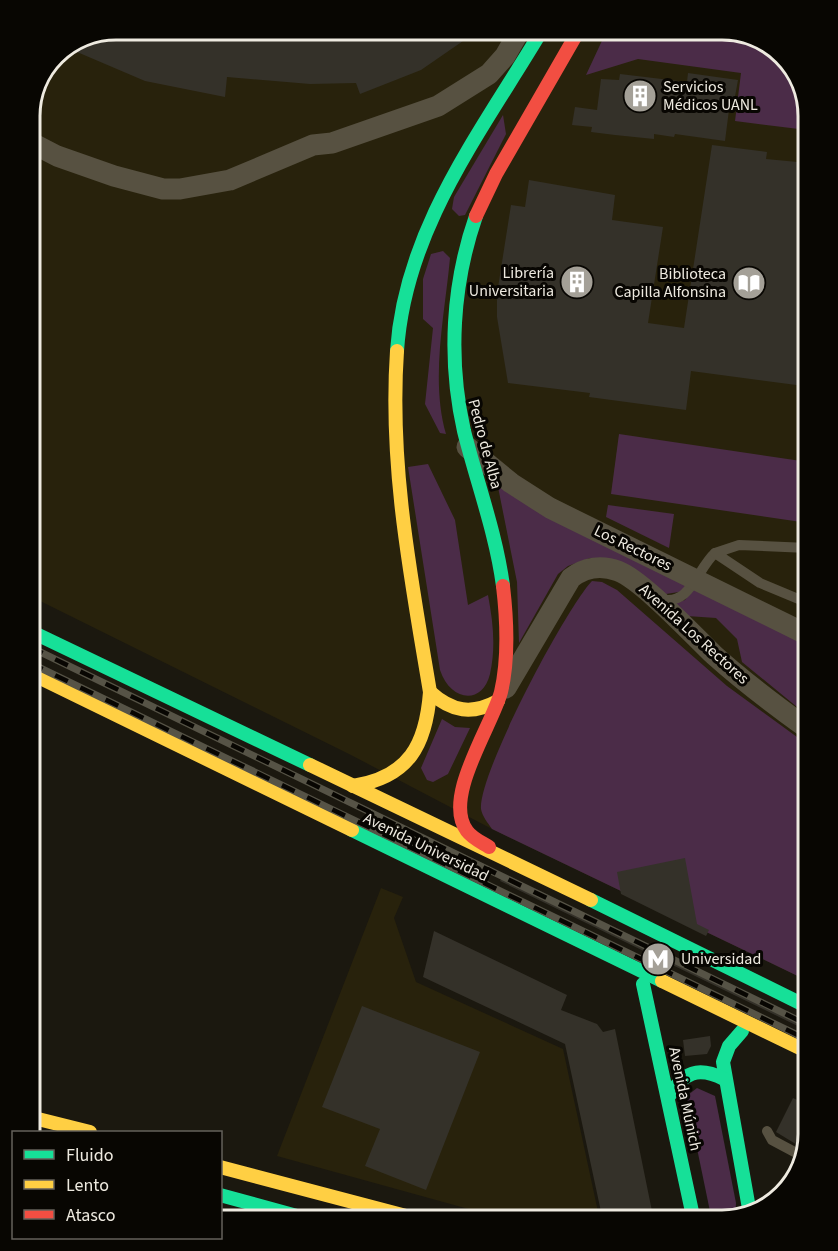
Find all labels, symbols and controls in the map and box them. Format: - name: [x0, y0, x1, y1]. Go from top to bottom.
- place label: Servicios Médicos UANL: [663, 76, 758, 116]
- building icon: Servicios Médicos UANL: [622, 78, 658, 114]
- place label: Librería Universitaria: [469, 262, 554, 302]
- place label: Biblioteca Capilla Alfonsina: [614, 263, 726, 303]
- building icon: Librería Universitaria: [559, 264, 595, 300]
- library icon: Biblioteca Capilla Alfonsina: [731, 265, 767, 301]
- street label: Pedro de Alba: [462, 397, 508, 491]
- street label: Los Rectores: [590, 520, 676, 576]
- street label: Avenida Los Rectores: [634, 579, 754, 689]
- street label: Avenida Universidad: [360, 807, 492, 887]
- metro station icon: Universidad: [640, 941, 676, 977]
- place label: Universidad: [681, 948, 761, 970]
- street label: Avenida Múnich: [663, 1045, 707, 1153]
- legend: [12, 1131, 222, 1239]
- text: Fluido: [66, 1143, 113, 1168]
- text: Lento: [66, 1173, 109, 1198]
- text: Atasco: [66, 1203, 115, 1228]

